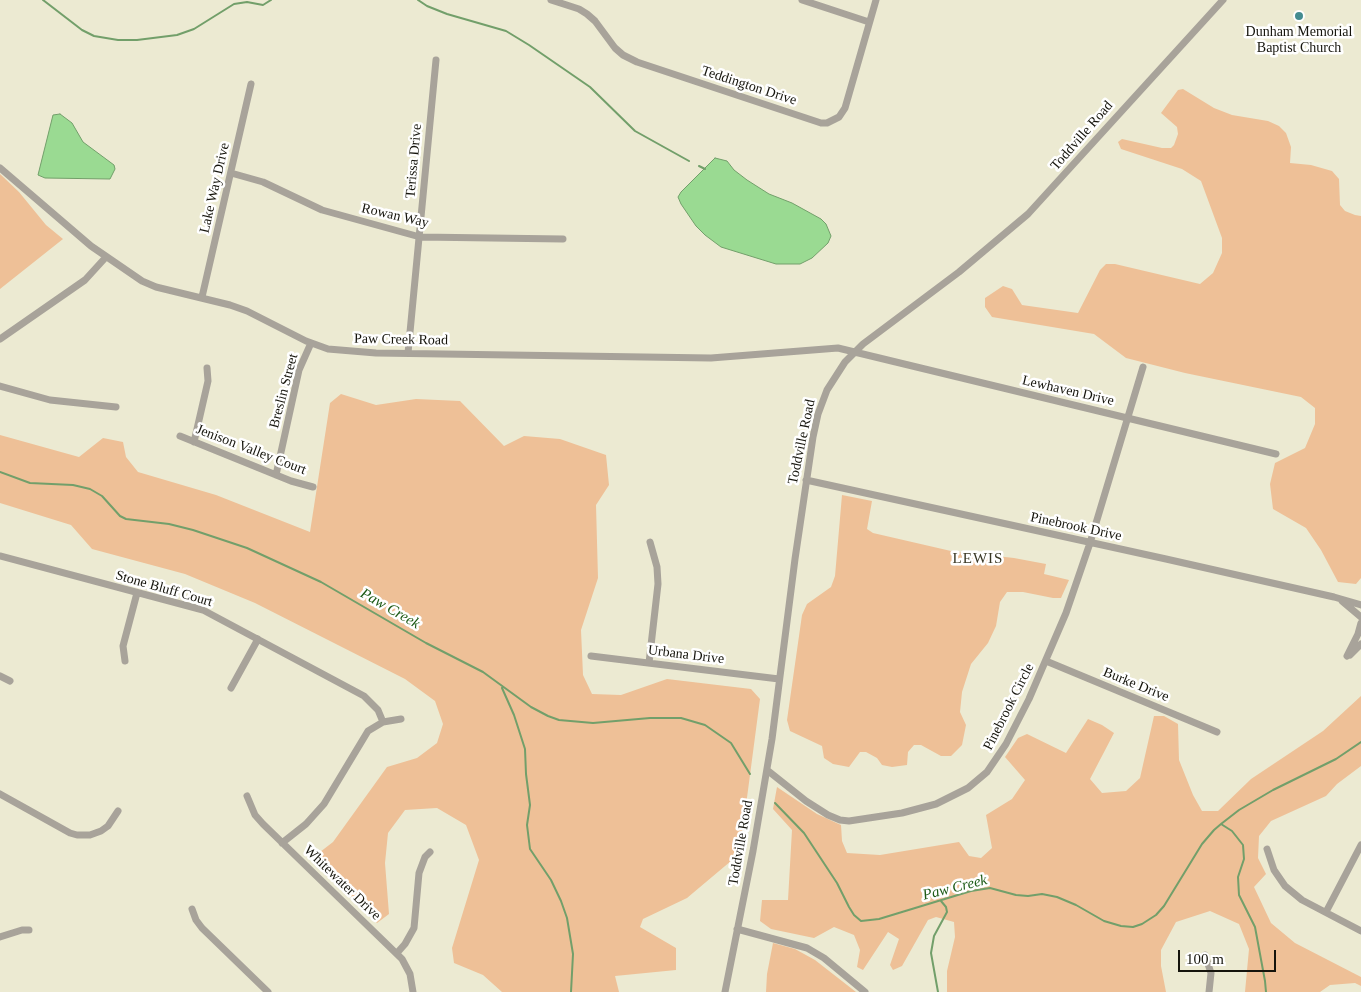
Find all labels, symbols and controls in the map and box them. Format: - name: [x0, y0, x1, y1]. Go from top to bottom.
- marker: Dunham Memorial Baptist Church: [1293, 10, 1305, 22]
- place label: Dunham Memorial Baptist Church: [1246, 24, 1352, 56]
- street label: Teddington Drive: [699, 63, 799, 109]
- street label: Toddville Road: [1047, 98, 1117, 174]
- street label: Terissa Drive: [402, 123, 426, 199]
- street label: Lake Way Drive: [196, 141, 234, 235]
- street label: Rowan Way: [360, 200, 430, 232]
- street label: Paw Creek Road: [354, 331, 448, 349]
- street label: Breslin Street: [266, 352, 302, 430]
- street label: Lewhaven Drive: [1020, 372, 1116, 410]
- street label: Toddville Road: [785, 398, 819, 486]
- street label: Jenison Valley Court: [194, 421, 308, 479]
- street label: Pinebrook Drive: [1029, 509, 1123, 545]
- district label: LEWIS: [952, 550, 1004, 568]
- street label: Stone Bluff Court: [114, 567, 214, 611]
- water label: Paw Creek: [357, 585, 423, 633]
- street label: Urbana Drive: [647, 642, 725, 668]
- street label: Pinebrook Circle: [980, 661, 1038, 753]
- street label: Burke Drive: [1101, 664, 1171, 706]
- street label: Toddville Road: [725, 799, 757, 887]
- street label: Whitewater Drive: [300, 842, 384, 924]
- water label: Paw Creek: [921, 871, 989, 905]
- scale bar: [1181, 940, 1278, 972]
- text: 100 m: [1186, 951, 1224, 967]

